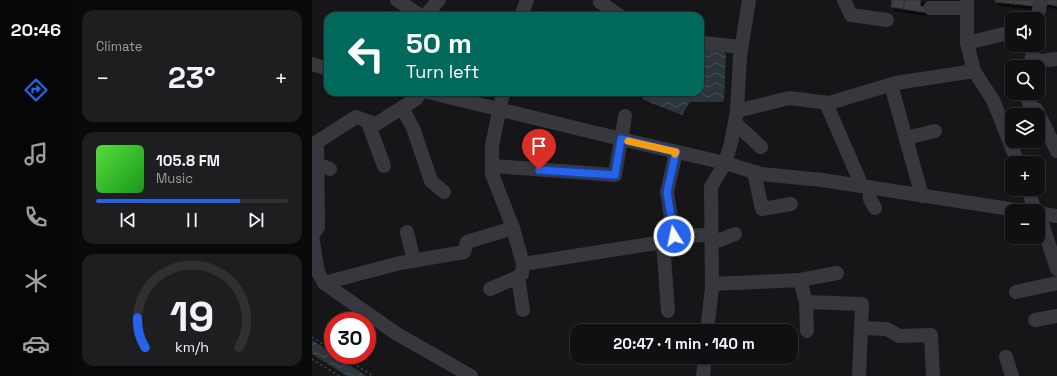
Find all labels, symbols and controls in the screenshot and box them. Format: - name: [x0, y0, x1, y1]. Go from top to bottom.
- map controls: [1005, 12, 1045, 244]
- button: sound: [1005, 12, 1045, 52]
- text: 20:46: [11, 18, 61, 41]
- text: 50 m: [406, 25, 472, 61]
- icon: left: [340, 28, 392, 80]
- text: Climate: [96, 38, 142, 55]
- text: 23°: [168, 58, 216, 97]
- text: Turn left: [406, 60, 479, 83]
- button: search: [1005, 60, 1045, 100]
- text: −: [96, 64, 110, 92]
- text: +: [274, 64, 288, 92]
- icon: directions: [22, 76, 50, 104]
- button: layers: [1005, 108, 1045, 148]
- pin: [522, 129, 556, 170]
- icon: arrive: [528, 135, 550, 157]
- icon: music: [22, 140, 50, 168]
- text: 105.8 FM: [156, 151, 220, 170]
- button: +: [1005, 156, 1045, 196]
- text: Music: [156, 170, 193, 187]
- icon: phone: [22, 203, 50, 231]
- button: −: [1005, 204, 1045, 244]
- icon: previous: [117, 209, 139, 231]
- icon: pause: [181, 209, 203, 231]
- icon: next: [245, 209, 267, 231]
- position arrow: [653, 215, 695, 257]
- icon: climate: [22, 267, 50, 295]
- text: 19: [170, 290, 214, 343]
- speed limit sign: 30: [324, 312, 376, 364]
- icon: car: [22, 330, 50, 358]
- text: 20:47 · 1 min · 140 m: [613, 334, 755, 353]
- text: km/h: [175, 338, 209, 356]

